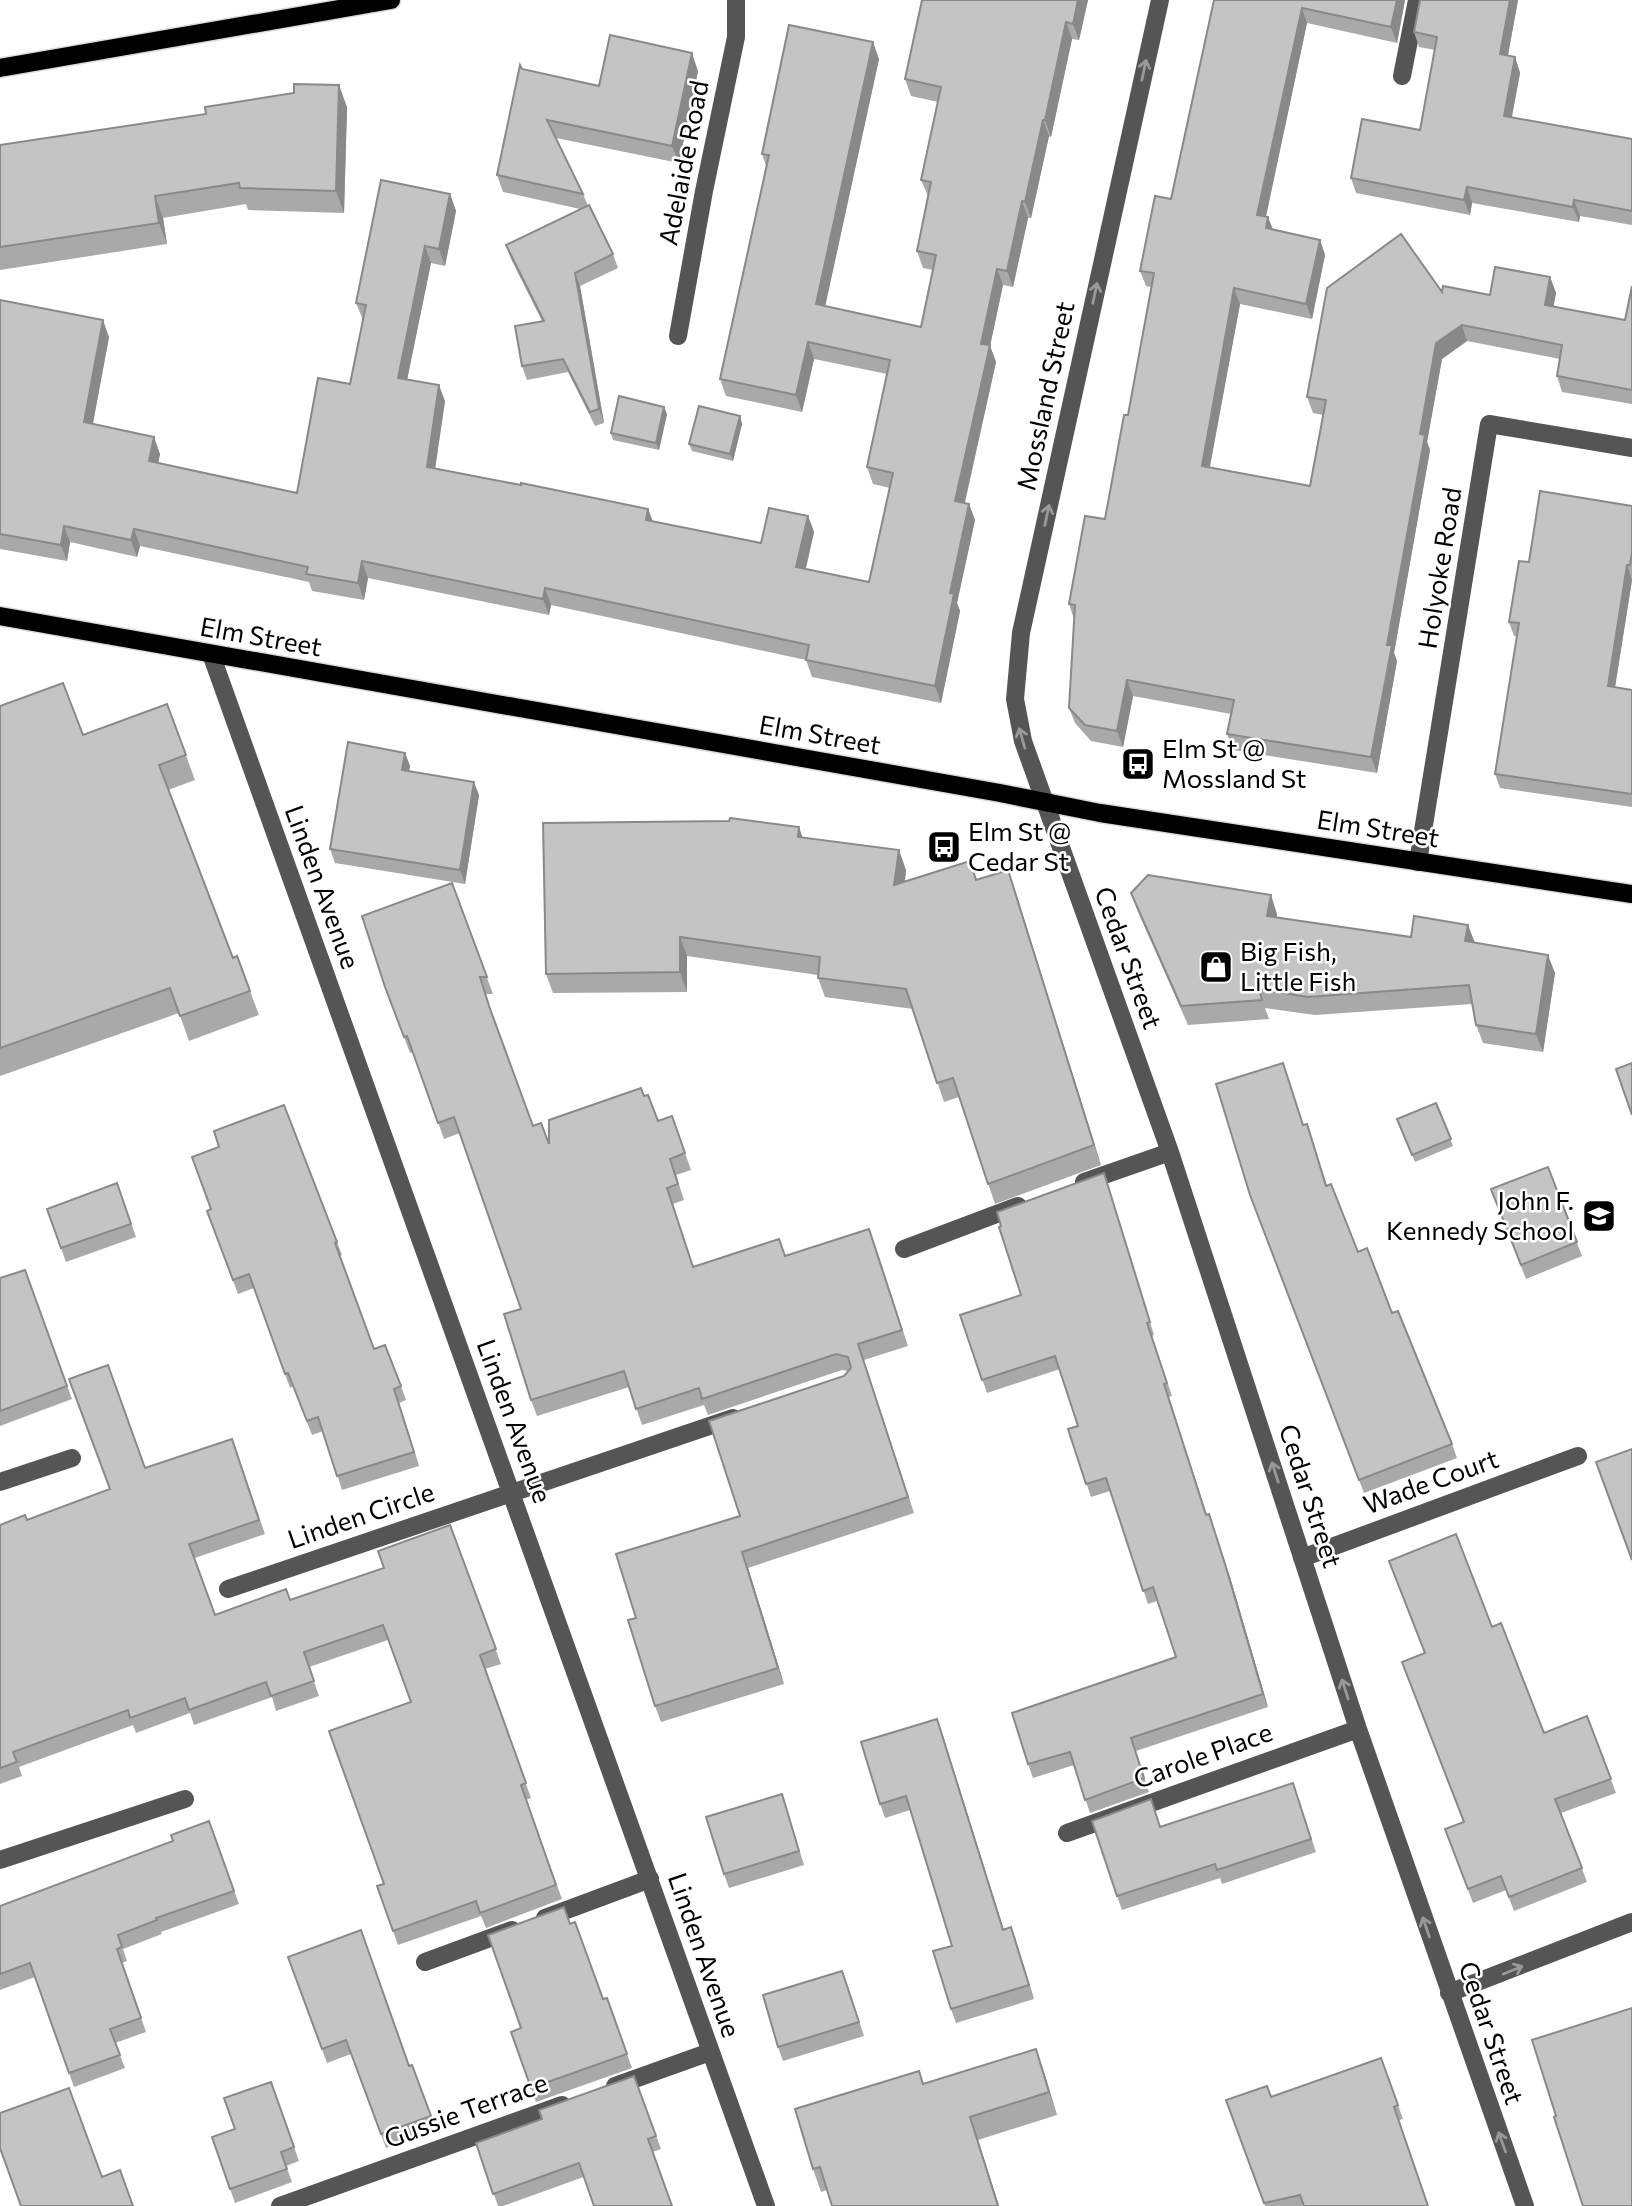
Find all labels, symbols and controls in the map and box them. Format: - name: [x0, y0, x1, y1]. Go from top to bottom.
- one-way arrow: [1138, 59, 1152, 82]
- street label: Adelaide Road: [651, 78, 714, 248]
- one-way arrow: [1089, 282, 1103, 305]
- street label: Mossland Street: [1009, 298, 1080, 493]
- street label: Holyoke Road: [1410, 485, 1467, 651]
- one-way arrow: [1040, 504, 1054, 527]
- street label: Elm Street: [198, 610, 325, 661]
- street label: Elm Street: [757, 708, 884, 759]
- one-way arrow: [1015, 727, 1028, 749]
- place label: Elm St @ Mossland St: [1162, 732, 1306, 793]
- bus stop icon: Elm St @ Mossland St: [1119, 745, 1157, 783]
- street label: Linden Avenue: [279, 800, 367, 972]
- street label: Elm Street: [1315, 803, 1441, 852]
- place label: Elm St @ Cedar St: [968, 815, 1071, 876]
- bus stop icon: Elm St @ Cedar St: [925, 828, 963, 866]
- street label: Cedar Street: [1089, 882, 1169, 1033]
- place label: Big Fish, Little Fish: [1240, 935, 1357, 996]
- shop icon: Big Fish, Little Fish: [1197, 948, 1235, 986]
- place label: John F. Kennedy School: [1386, 1184, 1574, 1245]
- school or university icon: John F. Kennedy School: [1580, 1197, 1618, 1235]
- street label: Linden Avenue: [471, 1334, 559, 1506]
- street label: Cedar Street: [1274, 1420, 1349, 1571]
- street label: Wade Court: [1359, 1442, 1502, 1519]
- one-way arrow: [1268, 1462, 1280, 1484]
- street label: Linden Circle: [283, 1475, 438, 1554]
- one-way arrow: [1338, 1678, 1350, 1700]
- street label: Carole Place: [1129, 1715, 1276, 1794]
- street label: Linden Avenue: [663, 1868, 748, 2041]
- one-way arrow: [1419, 1916, 1432, 1938]
- street label: Cedar Street: [1454, 1957, 1531, 2108]
- one-way arrow: [1502, 1962, 1524, 1975]
- street label: Gussie Terrace: [380, 2066, 551, 2154]
- one-way arrow: [1495, 2131, 1507, 2153]

